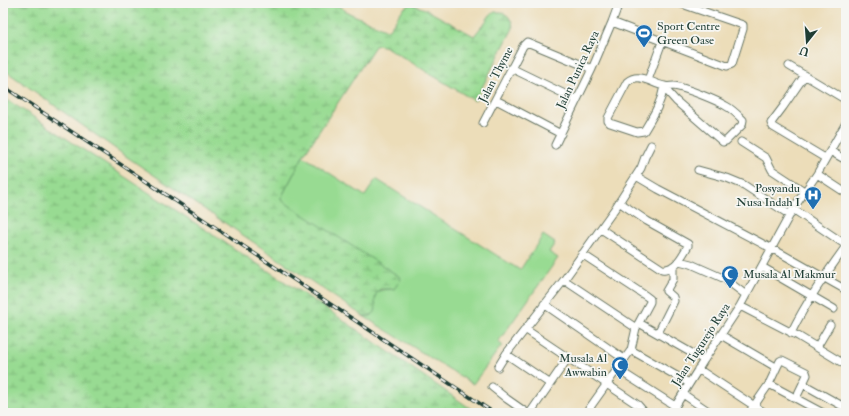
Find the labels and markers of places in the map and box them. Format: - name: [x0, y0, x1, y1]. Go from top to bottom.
- place label: Sport Centre Green Oase: [657, 19, 720, 48]
- sports icon: Sport Centre Green Oase: [634, 23, 654, 48]
- place label: Posyandu Nusa Indah I: [736, 181, 800, 210]
- hospital icon: Posyandu Nusa Indah I: [803, 185, 823, 210]
- mosque icon: Musala Al Makmur: [720, 264, 740, 289]
- place label: Musala Al Makmur: [743, 267, 836, 282]
- place label: Musala Al Awwabin: [559, 351, 607, 380]
- mosque icon: Musala Al Awwabin: [610, 355, 630, 380]

